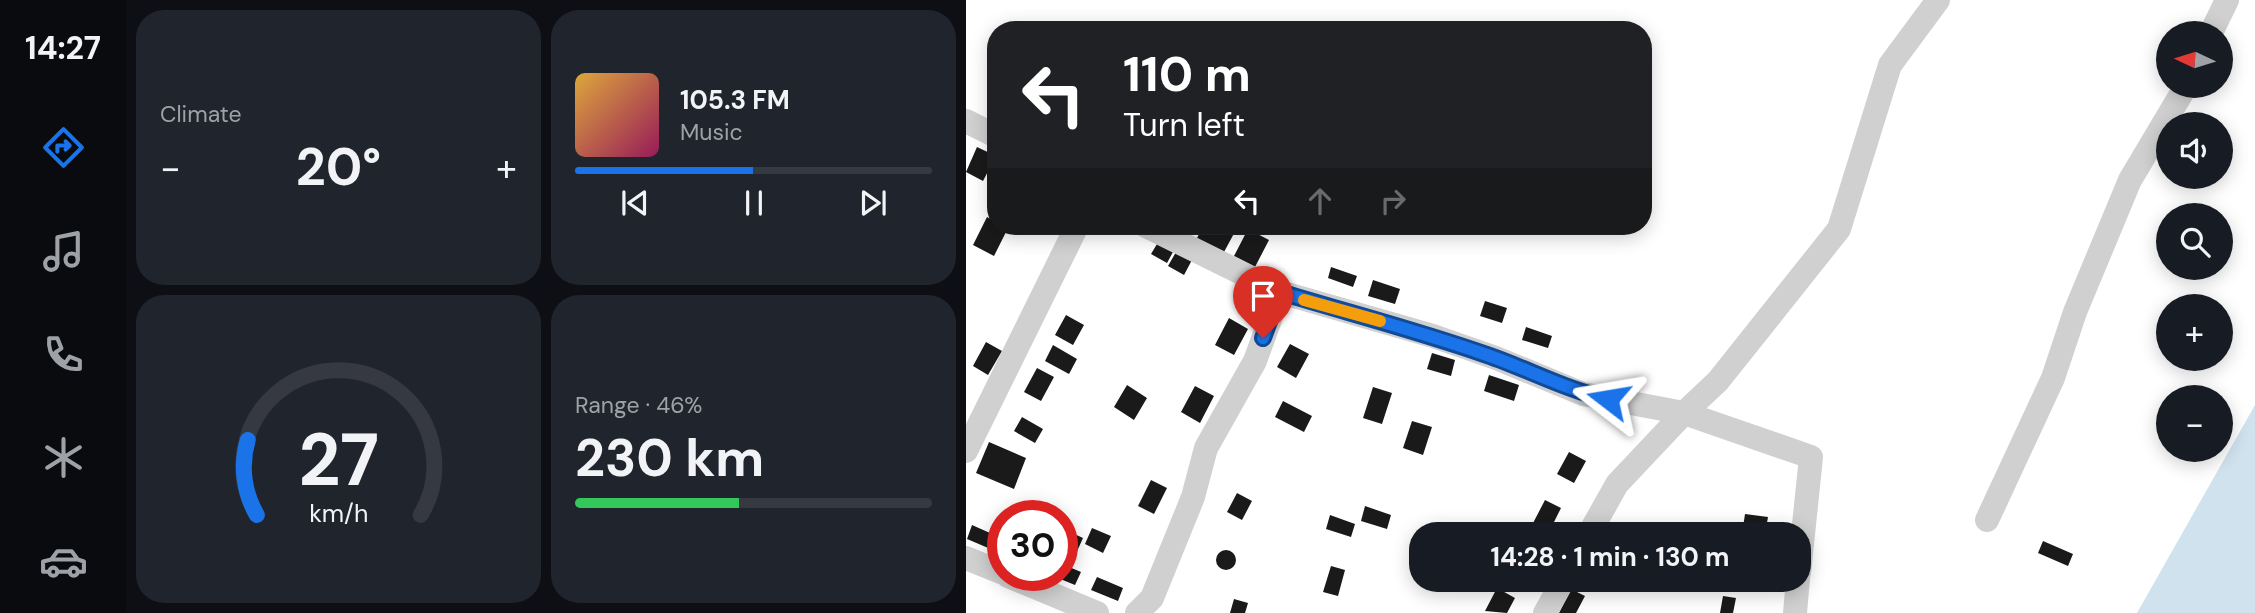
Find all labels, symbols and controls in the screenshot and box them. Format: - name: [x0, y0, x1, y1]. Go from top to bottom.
- north arrow: [2156, 21, 2233, 98]
- map controls: [2156, 21, 2233, 462]
- text: 14:27: [25, 27, 101, 69]
- text: 110 m: [1123, 42, 1251, 106]
- icon: left: [1008, 49, 1099, 140]
- text: 105.3 FM: [680, 83, 790, 117]
- text: Climate: [160, 99, 242, 129]
- text: Turn left: [1123, 104, 1245, 146]
- button: sound: [2156, 112, 2233, 189]
- text: Music: [680, 117, 743, 147]
- icon: directions: [39, 123, 88, 172]
- text: 20°: [296, 133, 381, 201]
- text: −: [160, 143, 181, 193]
- text: +: [496, 143, 517, 193]
- icon: left: [1228, 182, 1266, 220]
- icon: ahead: [1301, 182, 1339, 220]
- icon: right: [1374, 182, 1412, 220]
- icon: previous: [616, 184, 654, 222]
- icon: pause: [735, 184, 773, 222]
- icon: next: [854, 184, 892, 222]
- button: search: [2156, 203, 2233, 280]
- icon: music: [39, 227, 88, 276]
- pin: [1233, 266, 1293, 338]
- icon: arrive: [1244, 277, 1282, 315]
- button: +: [2156, 294, 2233, 371]
- icon: phone: [39, 330, 88, 379]
- position arrow: [1571, 362, 1645, 436]
- button: −: [2156, 385, 2233, 462]
- text: Range · 46%: [575, 390, 702, 420]
- text: 27: [298, 413, 379, 508]
- text: 230 km: [575, 424, 764, 492]
- icon: climate: [39, 433, 88, 482]
- text: km/h: [309, 497, 368, 530]
- speed limit sign: 30: [987, 500, 1078, 591]
- icon: car: [39, 537, 88, 586]
- text: 14:28 · 1 min · 130 m: [1490, 540, 1730, 574]

